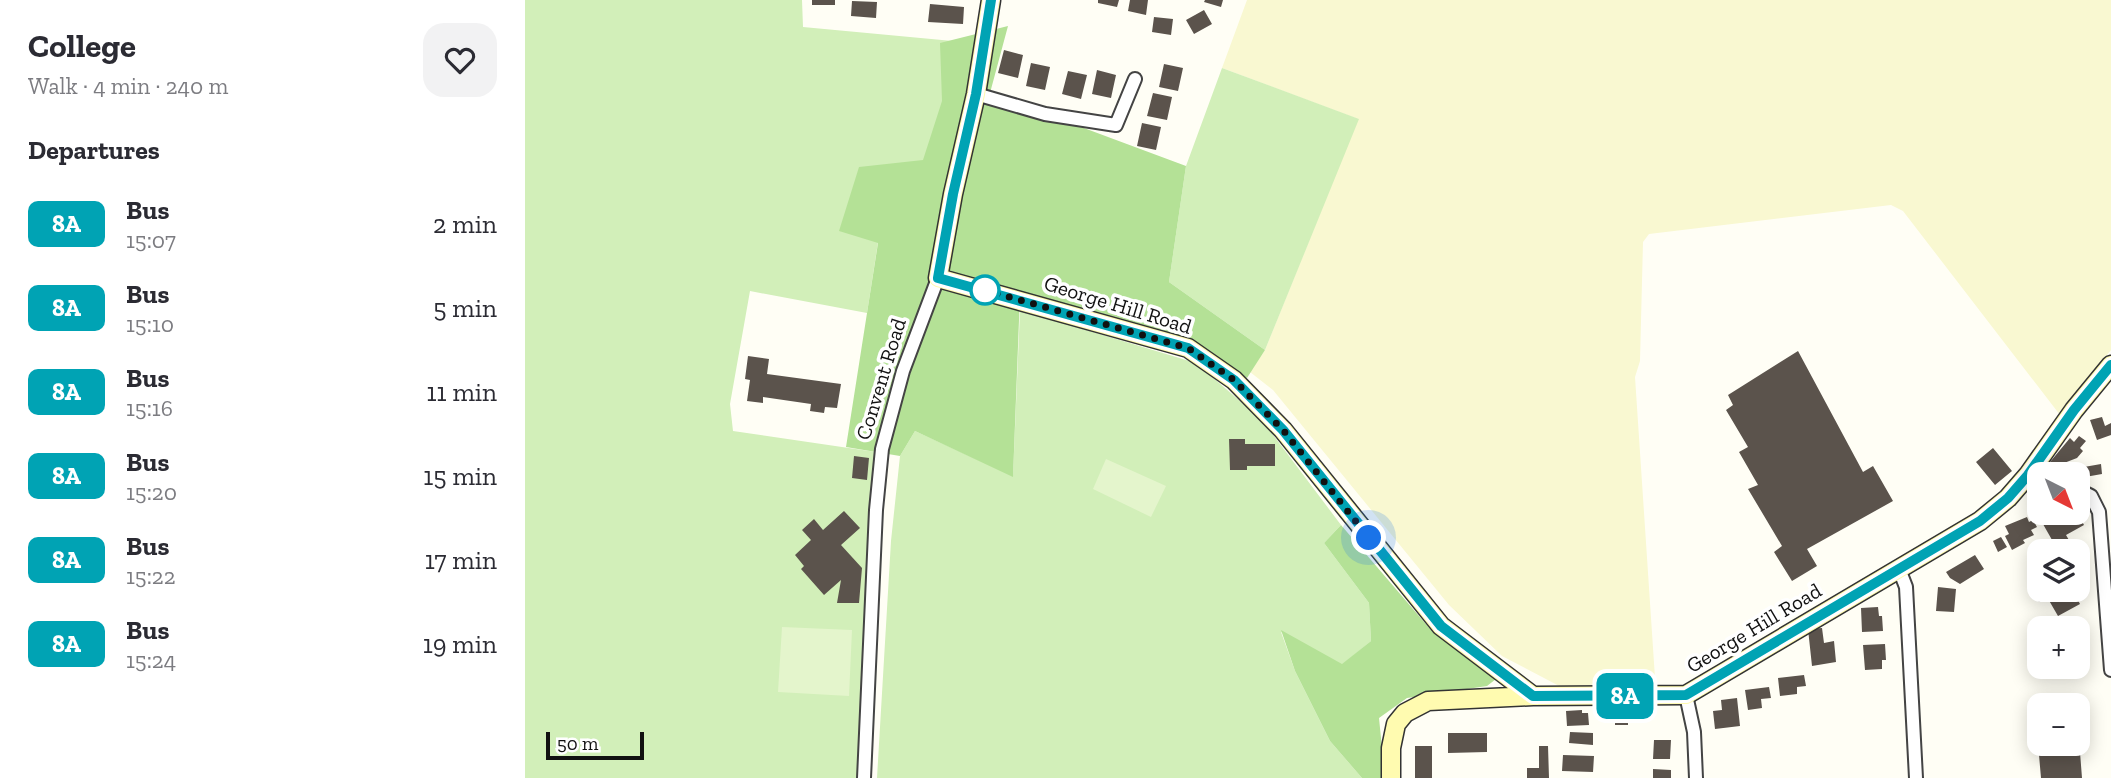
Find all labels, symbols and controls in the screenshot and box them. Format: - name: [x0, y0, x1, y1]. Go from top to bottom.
- button: heart: [423, 23, 497, 97]
- text: College: [28, 26, 136, 65]
- text: Walk · 4 min · 240 m: [28, 72, 228, 100]
- text: Departures: [28, 134, 160, 166]
- text: Bus: [126, 194, 169, 226]
- text: 2 min: [433, 208, 497, 240]
- text: 8A: [52, 209, 81, 238]
- text: 15:07: [126, 226, 176, 254]
- street label: George Hill Road: [1041, 270, 1195, 339]
- unlabelled marker: [970, 275, 1000, 305]
- text: Bus: [126, 278, 169, 310]
- text: 5 min: [433, 292, 497, 324]
- text: 8A: [52, 293, 81, 322]
- text: 15:10: [126, 310, 174, 338]
- street label: Convent Road: [850, 315, 911, 443]
- text: Bus: [126, 362, 169, 394]
- text: 11 min: [426, 376, 497, 408]
- text: 8A: [52, 377, 81, 406]
- text: 15:16: [126, 394, 173, 422]
- text: Bus: [126, 446, 169, 478]
- text: 15 min: [423, 460, 497, 492]
- text: 8A: [52, 461, 81, 490]
- north arrow: [2027, 462, 2089, 525]
- map controls: [2027, 462, 2090, 756]
- text: 15:20: [126, 478, 177, 506]
- your location: [1351, 520, 1386, 555]
- text: Bus: [126, 530, 169, 562]
- button: layers: [2027, 539, 2090, 602]
- text: 17 min: [425, 544, 497, 576]
- text: 8A: [52, 545, 81, 574]
- text: 15:22: [126, 562, 175, 590]
- street label: George Hill Road: [1682, 577, 1826, 678]
- text: Bus: [126, 614, 169, 646]
- button: +: [2027, 616, 2090, 679]
- text: 19 min: [423, 628, 497, 660]
- text: 8A: [52, 629, 81, 658]
- text: 15:24: [126, 646, 176, 674]
- line badge: 8A: [1593, 673, 1657, 719]
- text: 8A: [1610, 681, 1640, 710]
- button: −: [2027, 693, 2090, 756]
- scale bar: [546, 729, 644, 761]
- text: 50 m: [557, 732, 598, 755]

